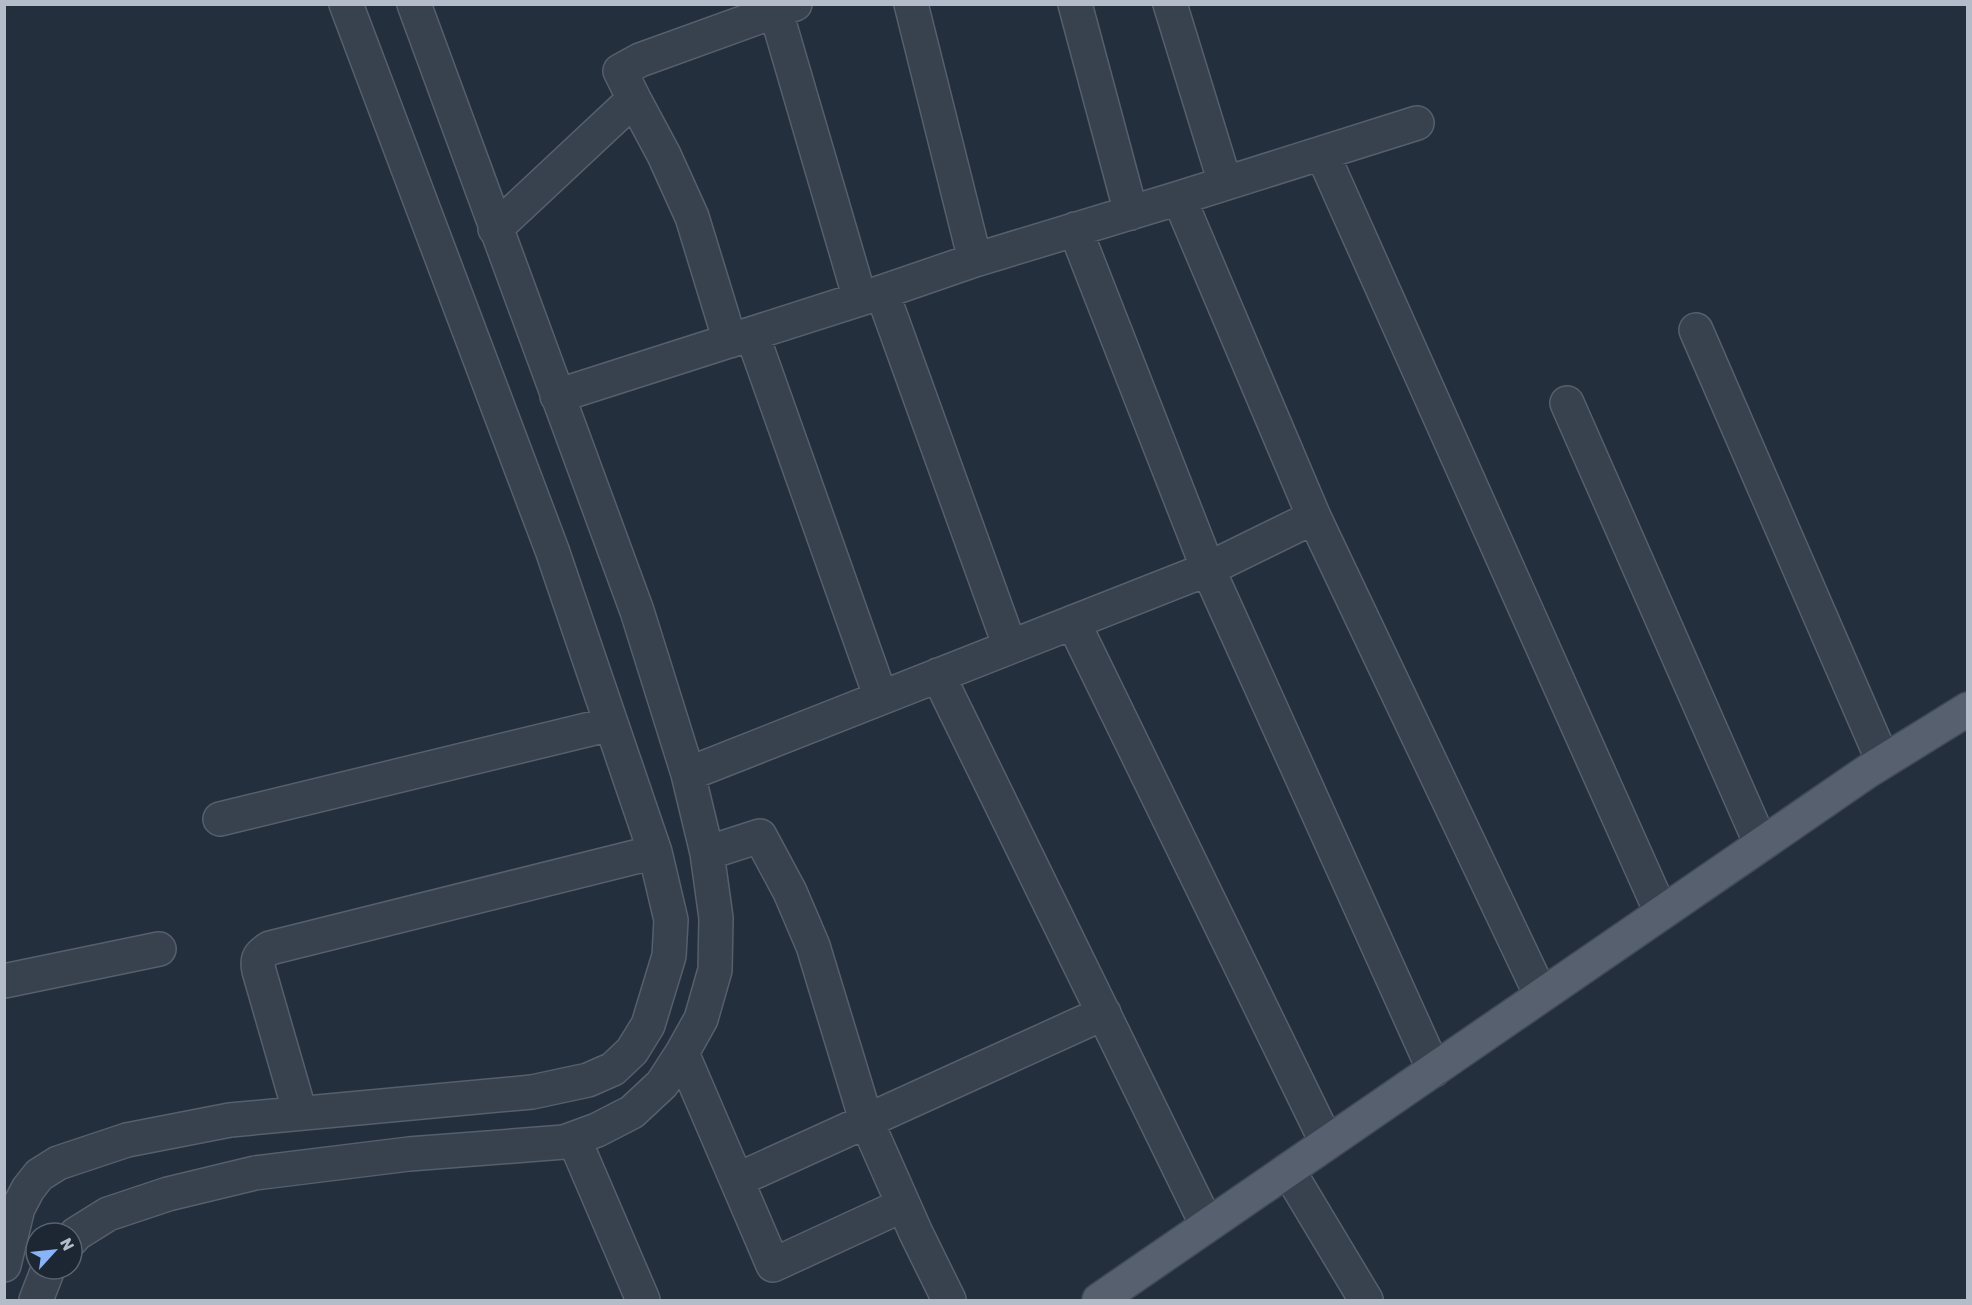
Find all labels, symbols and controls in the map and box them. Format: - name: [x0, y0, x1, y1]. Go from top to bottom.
- north arrow: [24, 1221, 84, 1281]
- text: N: [56, 1235, 78, 1254]

